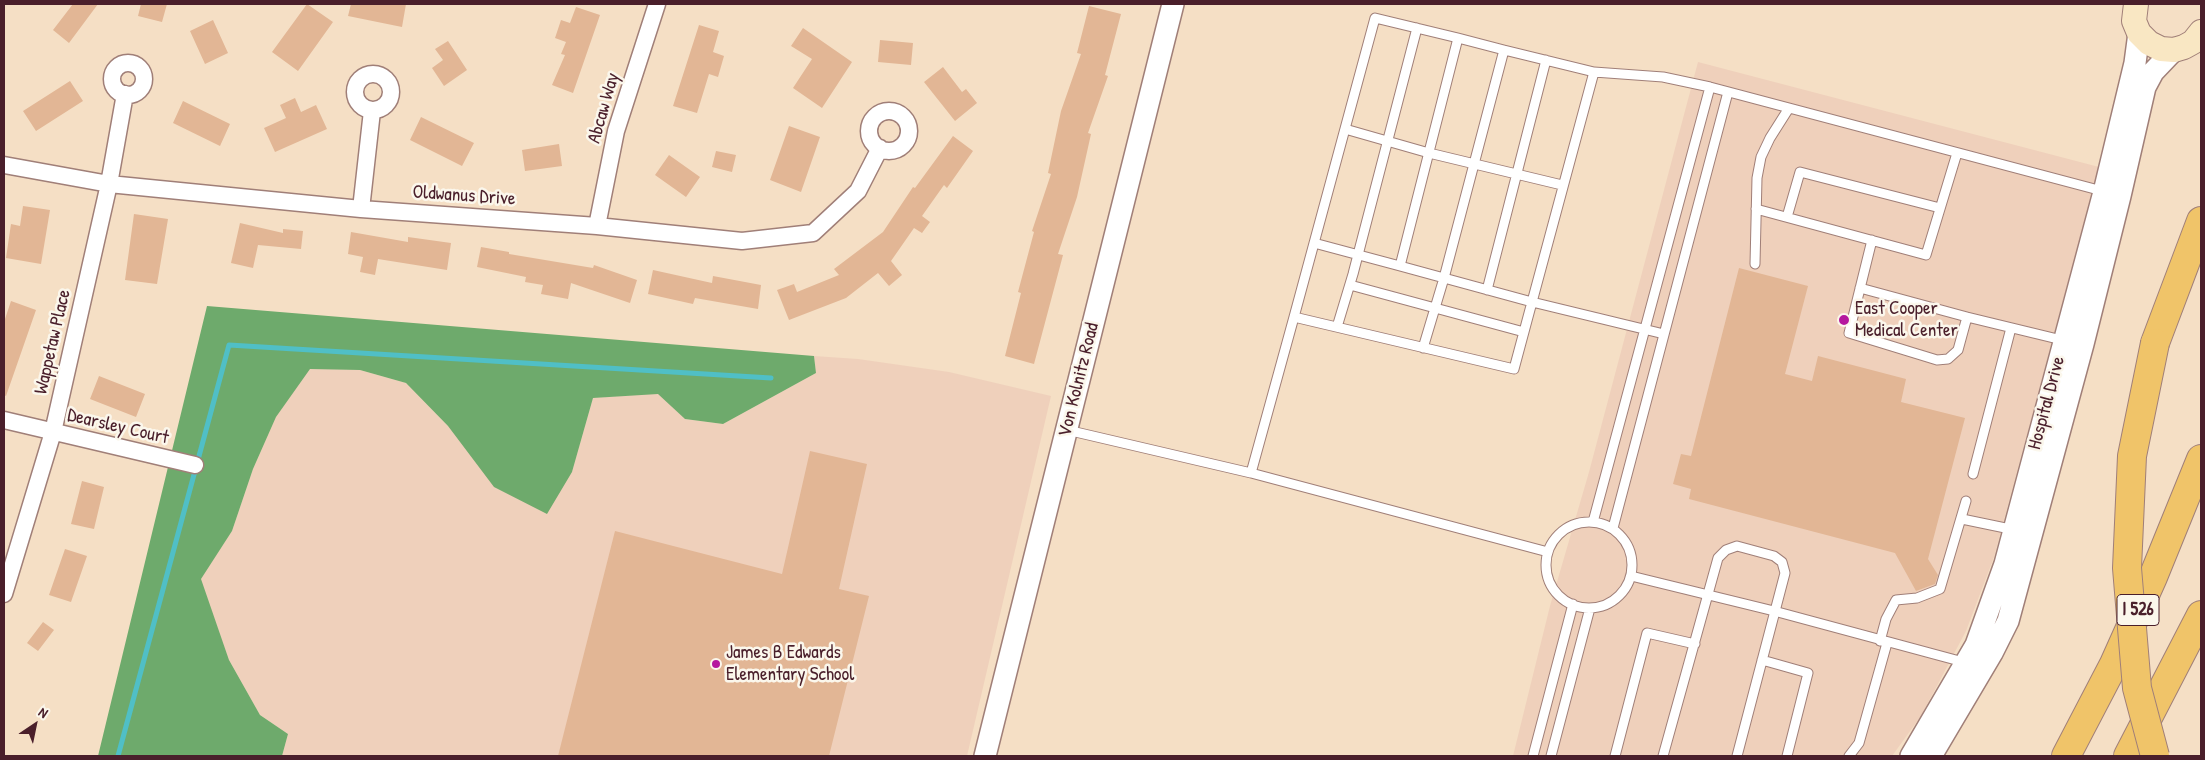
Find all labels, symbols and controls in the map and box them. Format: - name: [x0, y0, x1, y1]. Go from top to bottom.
- street label: Abcaw Way: [583, 70, 625, 146]
- street label: Oldwanus Drive: [412, 181, 516, 211]
- street label: Wappetaw Place: [30, 287, 76, 397]
- place label: East Cooper Medical Center: [1855, 298, 1958, 342]
- marker: East Cooper Medical Center: [1837, 313, 1851, 327]
- street label: Von Kolnitz Road: [1054, 320, 1104, 440]
- street label: Hospital Drive: [2024, 354, 2070, 452]
- street label: Dearsley Court: [65, 404, 171, 450]
- road number: I 526: [2117, 594, 2159, 626]
- place label: James B Edwards Elementary School: [726, 642, 854, 686]
- marker: James B Edwards Elementary School: [710, 658, 722, 670]
- north arrow: [10, 700, 60, 750]
- text: N: [35, 702, 52, 722]

